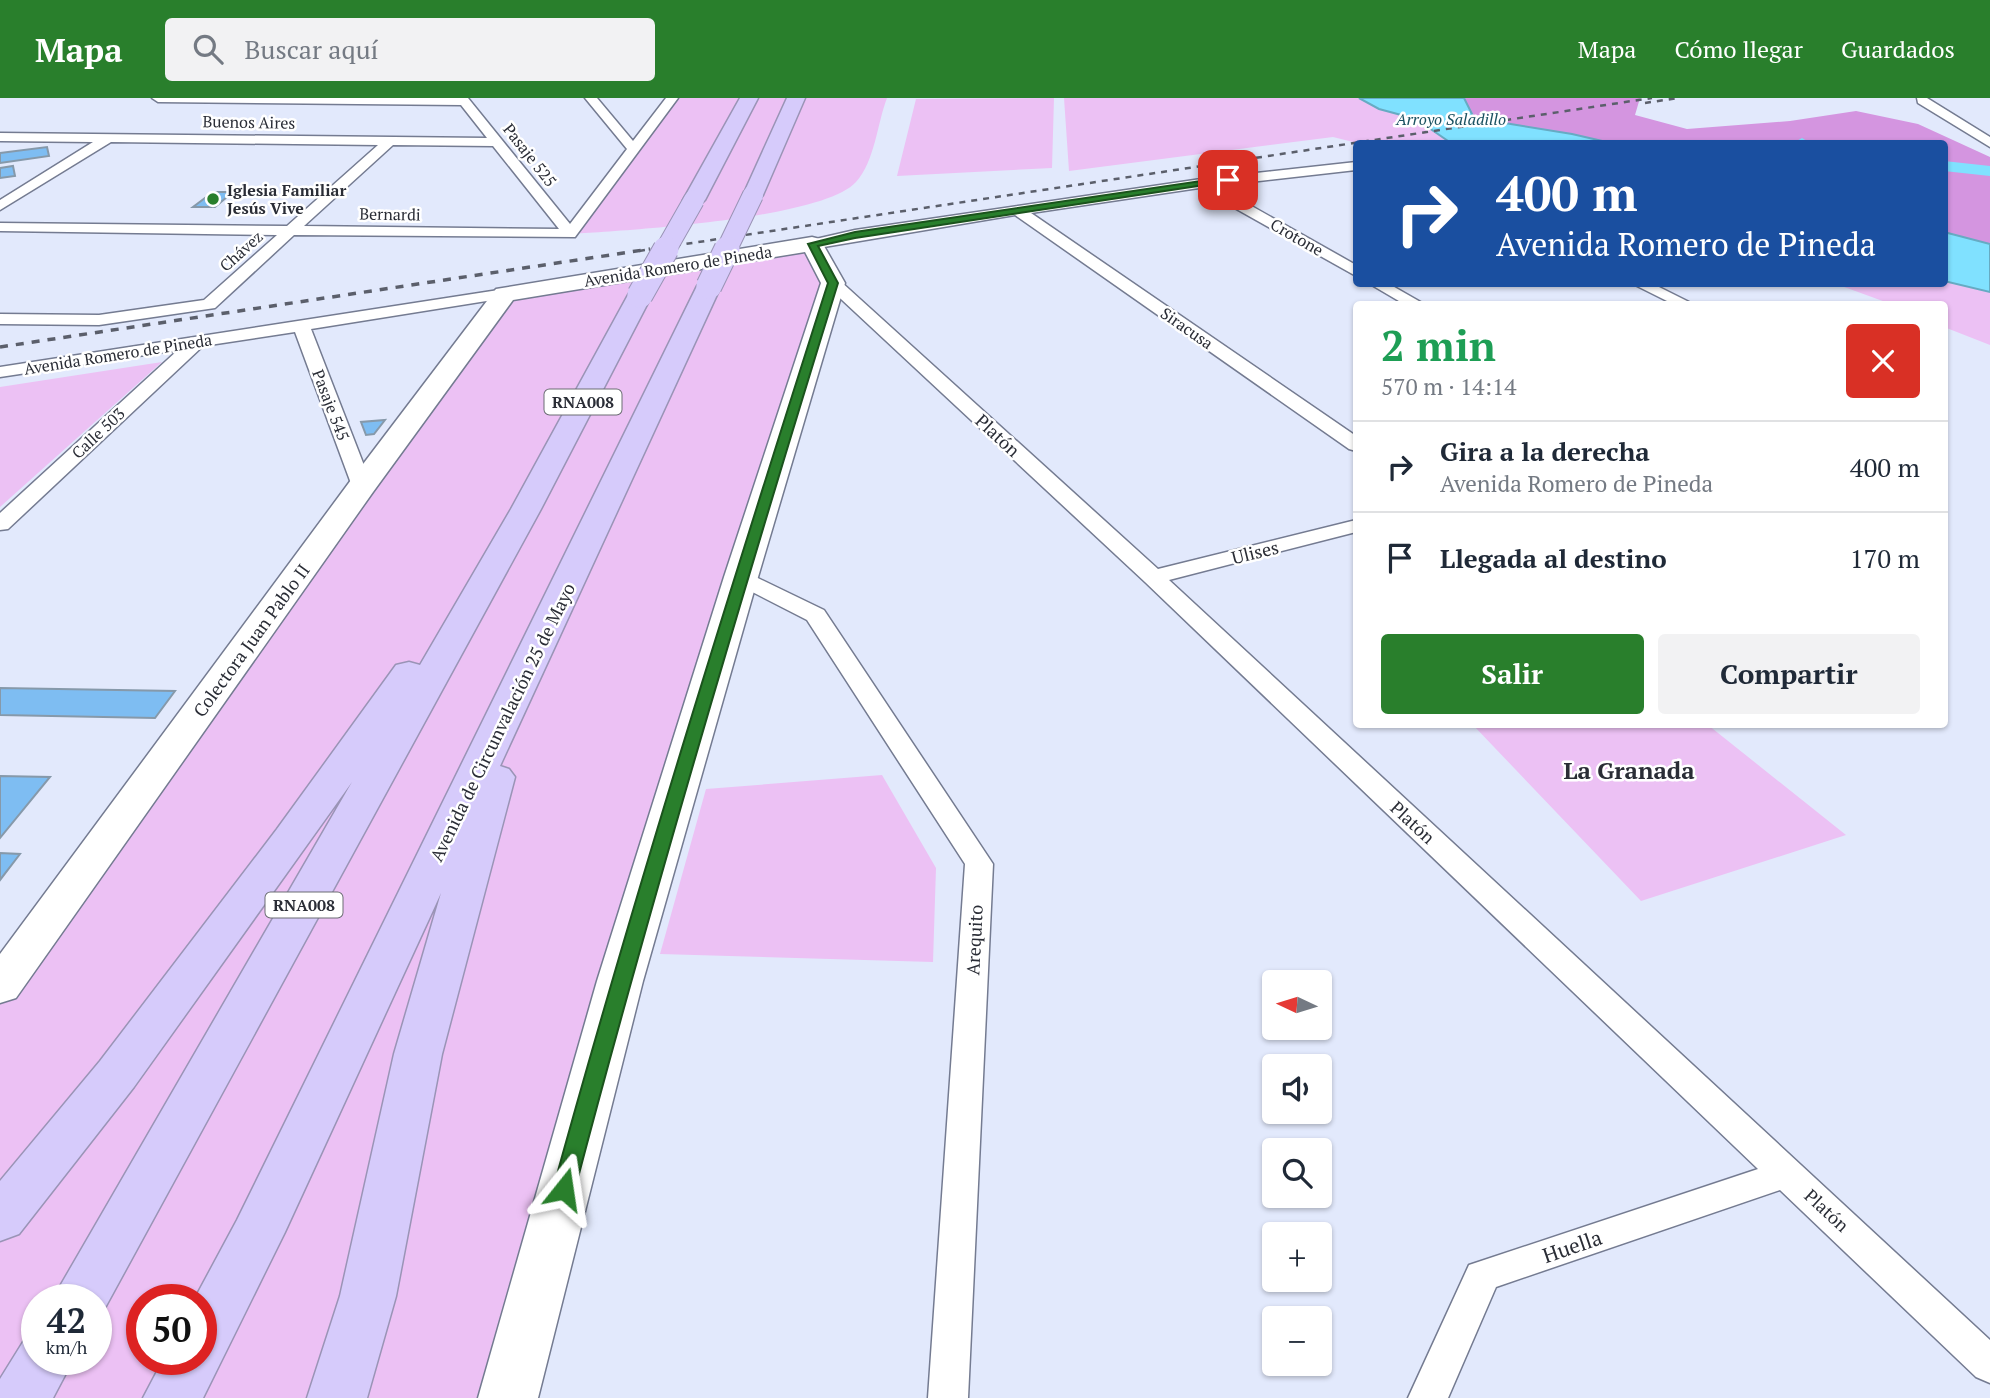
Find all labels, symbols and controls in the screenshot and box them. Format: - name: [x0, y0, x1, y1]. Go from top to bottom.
- search box: [165, 18, 655, 81]
- text: Mapa: [35, 28, 123, 71]
- icon: search: [189, 30, 227, 68]
- text: Buscar aquí: [245, 32, 378, 66]
- text: Mapa: [1578, 33, 1636, 65]
- text: Cómo llegar: [1674, 33, 1803, 65]
- text: Guardados: [1841, 33, 1955, 65]
- water label: Arroyo Saladillo: [1395, 108, 1506, 130]
- street label: Buenos Aires: [202, 110, 296, 134]
- street label: Pasaje 525: [498, 119, 562, 191]
- pin: [1198, 150, 1258, 210]
- text: 400 m: [1496, 160, 1638, 225]
- icon: arrive: [1209, 161, 1247, 199]
- icon: right: [1381, 168, 1472, 259]
- place label: Iglesia Familiar Jesús Vive: [227, 179, 346, 219]
- marker: Iglesia Familiar Jesús Vive: [205, 191, 221, 207]
- street label: Bernardi: [359, 202, 421, 226]
- street label: Crotone: [1267, 213, 1327, 261]
- text: Avenida Romero de Pineda: [1496, 223, 1876, 265]
- street label: Chávez: [215, 226, 267, 276]
- street label: Avenida Romero de Pineda: [582, 240, 774, 292]
- street label: Siracusa: [1156, 302, 1218, 354]
- text: 2 min: [1381, 317, 1496, 373]
- button: close: [1846, 324, 1920, 398]
- street label: Avenida Romero de Pineda: [22, 328, 214, 380]
- street label: Pasaje 545: [307, 366, 355, 444]
- text: 570 m · 14:14: [1381, 371, 1516, 402]
- road number: RNA008: [544, 390, 622, 414]
- street label: Calle 503: [67, 403, 129, 463]
- street label: Platón: [971, 408, 1026, 462]
- text: Gira a la derecha: [1440, 434, 1650, 468]
- icon: right: [1381, 448, 1419, 486]
- text: 400 m: [1850, 450, 1920, 484]
- text: Avenida Romero de Pineda: [1440, 468, 1713, 499]
- street label: Ulises: [1229, 535, 1281, 569]
- icon: arrive: [1381, 539, 1419, 577]
- text: Llegada al destino: [1440, 541, 1667, 575]
- text: 170 m: [1850, 541, 1920, 575]
- street label: Colectora Juan Pablo II: [187, 559, 315, 721]
- street label: Avenida de Circunvalación 25 de Mayo: [424, 579, 580, 865]
- button: Salir: [1381, 634, 1644, 714]
- button: Compartir: [1658, 634, 1920, 714]
- district label: La Granada: [1563, 754, 1695, 786]
- street label: Platón: [1386, 795, 1441, 849]
- road number: RNA008: [266, 892, 342, 918]
- street label: Arequito: [960, 904, 988, 976]
- north arrow: [1262, 970, 1332, 1040]
- map controls: [1262, 970, 1332, 1376]
- button: sound: [1262, 1054, 1332, 1124]
- button: search: [1262, 1138, 1332, 1208]
- position arrow: [527, 1152, 601, 1226]
- street label: Platón: [1800, 1183, 1855, 1237]
- button: +: [1262, 1222, 1332, 1292]
- street label: Huella: [1539, 1223, 1606, 1269]
- speed limit sign: 50: [126, 1284, 217, 1375]
- text: 42: [47, 1297, 86, 1343]
- button: −: [1262, 1306, 1332, 1376]
- text: km/h: [46, 1335, 87, 1359]

